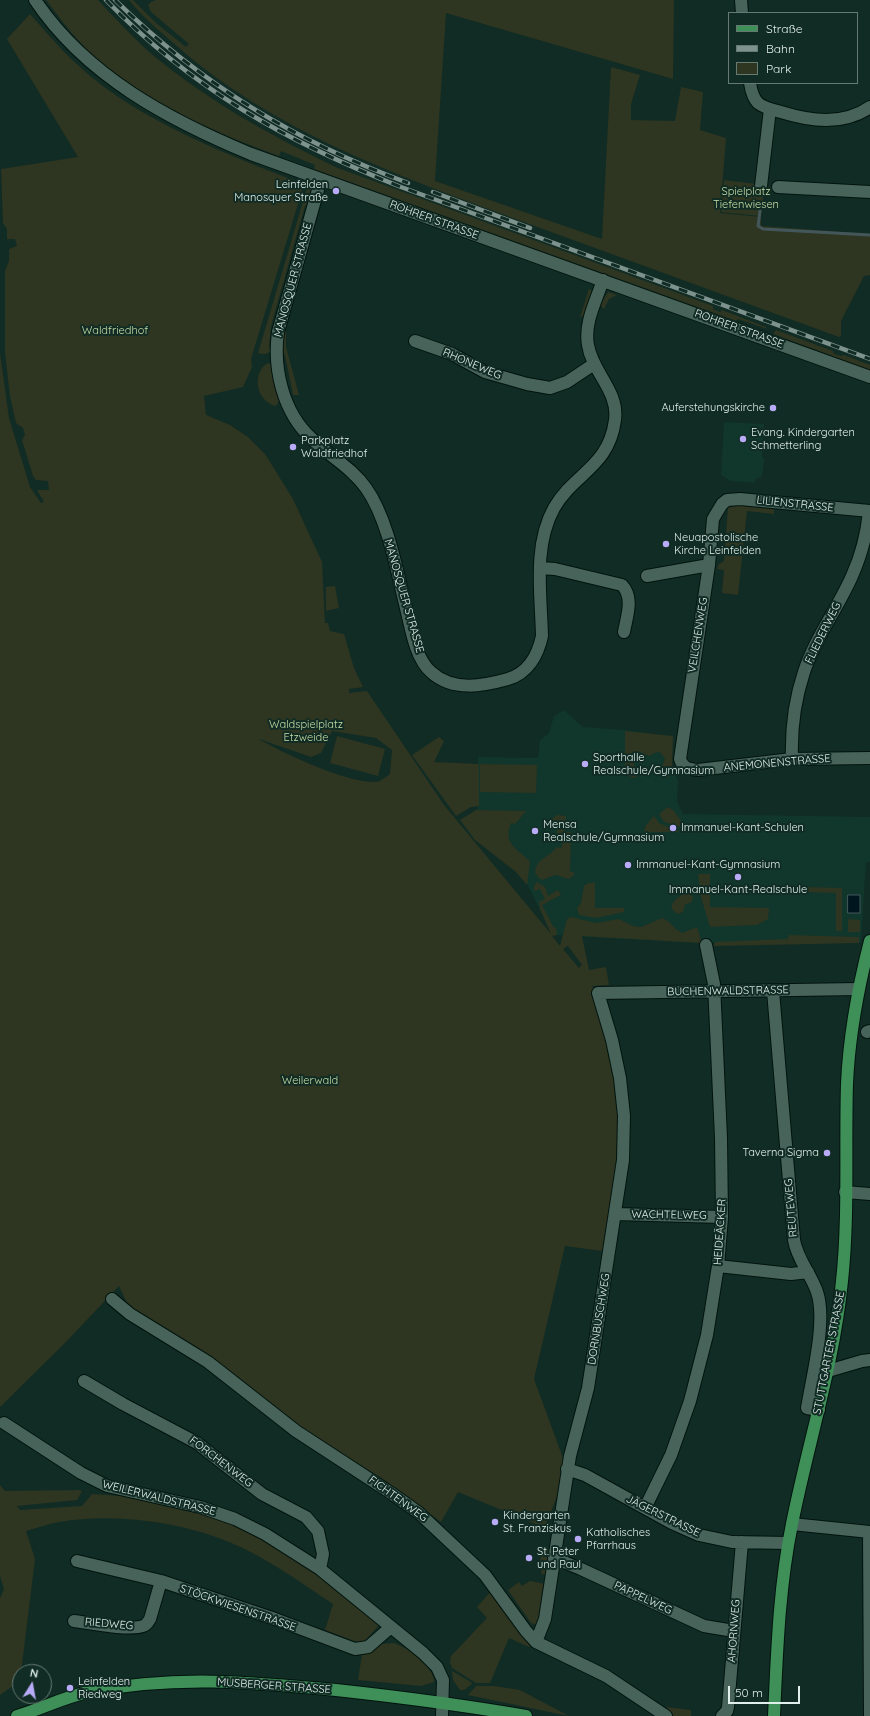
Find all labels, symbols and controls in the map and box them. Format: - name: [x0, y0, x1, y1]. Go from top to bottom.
- legend: [728, 12, 858, 84]
- text: Straße: [766, 21, 803, 36]
- text: Bahn: [766, 41, 795, 56]
- text: Park: [766, 61, 791, 76]
- place label: Leinfelden Manosquer Straße: [234, 178, 328, 204]
- park label: Spielplatz Tiefenwiesen: [713, 185, 779, 211]
- marker: Leinfelden Manosquer Straße: [331, 186, 341, 196]
- street label: ROHRER STRASSE: [388, 198, 480, 242]
- street label: MANOSQUER STRASSE: [271, 221, 315, 339]
- street label: ROHRER STRASSE: [693, 307, 785, 351]
- park label: Waldfriedhof: [82, 324, 148, 338]
- street label: RHONEWEG: [441, 346, 503, 382]
- place label: Auferstehungskirche: [662, 401, 765, 415]
- marker: Auferstehungskirche: [768, 403, 778, 413]
- place label: Evang. Kindergarten Schmetterling: [751, 426, 855, 452]
- place label: Parkplatz Waldfriedhof: [301, 434, 368, 460]
- marker: Evang. Kindergarten Schmetterling: [738, 434, 748, 444]
- marker: Parkplatz Waldfriedhof: [288, 442, 298, 452]
- street label: LILIENSTRASSE: [756, 493, 834, 515]
- place label: Neuapostolische Kirche Leinfelden: [674, 531, 761, 557]
- street label: MANOSQUER STRASSE: [381, 538, 427, 654]
- marker: Neuapostolische Kirche Leinfelden: [661, 539, 671, 549]
- street label: VEILCHENWEG: [686, 596, 710, 674]
- street label: FLIEDERWEG: [802, 600, 844, 666]
- park label: Waldspielplatz Etzweide: [269, 718, 343, 744]
- place label: Sporthalle Realschule/Gymnasium: [593, 751, 714, 777]
- street label: ANEMONENSTRASSE: [723, 752, 831, 774]
- marker: Sporthalle Realschule/Gymnasium: [580, 759, 590, 769]
- place label: Mensa Realschule/Gymnasium: [543, 818, 664, 844]
- place label: Immanuel-Kant-Schulen: [681, 821, 804, 835]
- marker: Immanuel-Kant-Schulen: [668, 823, 678, 833]
- marker: Mensa Realschule/Gymnasium: [530, 826, 540, 836]
- place label: Immanuel-Kant-Gymnasium: [636, 858, 780, 872]
- marker: Immanuel-Kant-Gymnasium: [623, 860, 633, 870]
- marker: Immanuel-Kant-Realschule: [733, 872, 743, 882]
- place label: Immanuel-Kant-Realschule: [669, 883, 807, 897]
- street label: BUCHENWALDSTRASSE: [667, 983, 789, 999]
- park label: Weilerwald: [282, 1074, 338, 1088]
- place label: Taverna Sigma: [743, 1146, 819, 1160]
- marker: Taverna Sigma: [822, 1148, 832, 1158]
- street label: REUTEWEG: [782, 1178, 800, 1238]
- street label: HEIDEÄCKER: [711, 1198, 729, 1266]
- street label: WACHTELWEG: [631, 1208, 707, 1222]
- street label: DORNBUSCHWEG: [585, 1272, 613, 1366]
- street label: STUTTGARTER STRASSE: [811, 1290, 847, 1416]
- street label: FORCHENWEG: [187, 1434, 255, 1490]
- street label: FICHTENWEG: [366, 1473, 430, 1525]
- street label: WEILERWALDSTRASSE: [101, 1478, 217, 1518]
- street label: JÄGERSTRASSE: [624, 1492, 702, 1540]
- place label: Kindergarten St. Franziskus: [503, 1509, 571, 1535]
- marker: Kindergarten St. Franziskus: [490, 1517, 500, 1527]
- place label: Katholisches Pfarrhaus: [586, 1526, 650, 1552]
- marker: Katholisches Pfarrhaus: [573, 1534, 583, 1544]
- place label: St. Peter und Paul: [537, 1545, 581, 1571]
- marker: St. Peter und Paul: [524, 1553, 534, 1563]
- street label: PAPPELWEG: [612, 1579, 674, 1617]
- street label: STÖCKWIESENSTRASSE: [178, 1582, 298, 1634]
- street label: AHORNWEG: [725, 1599, 743, 1663]
- street label: RIEDWEG: [84, 1615, 134, 1633]
- north arrow: [12, 1664, 52, 1704]
- text: N: [29, 1666, 39, 1681]
- place label: Leinfelden Riedweg: [78, 1675, 130, 1701]
- street label: MUSBERGER STRASSE: [217, 1675, 331, 1697]
- scale bar: [730, 1678, 802, 1704]
- marker: Leinfelden Riedweg: [65, 1683, 75, 1693]
- text: 50 m: [735, 1685, 763, 1700]

